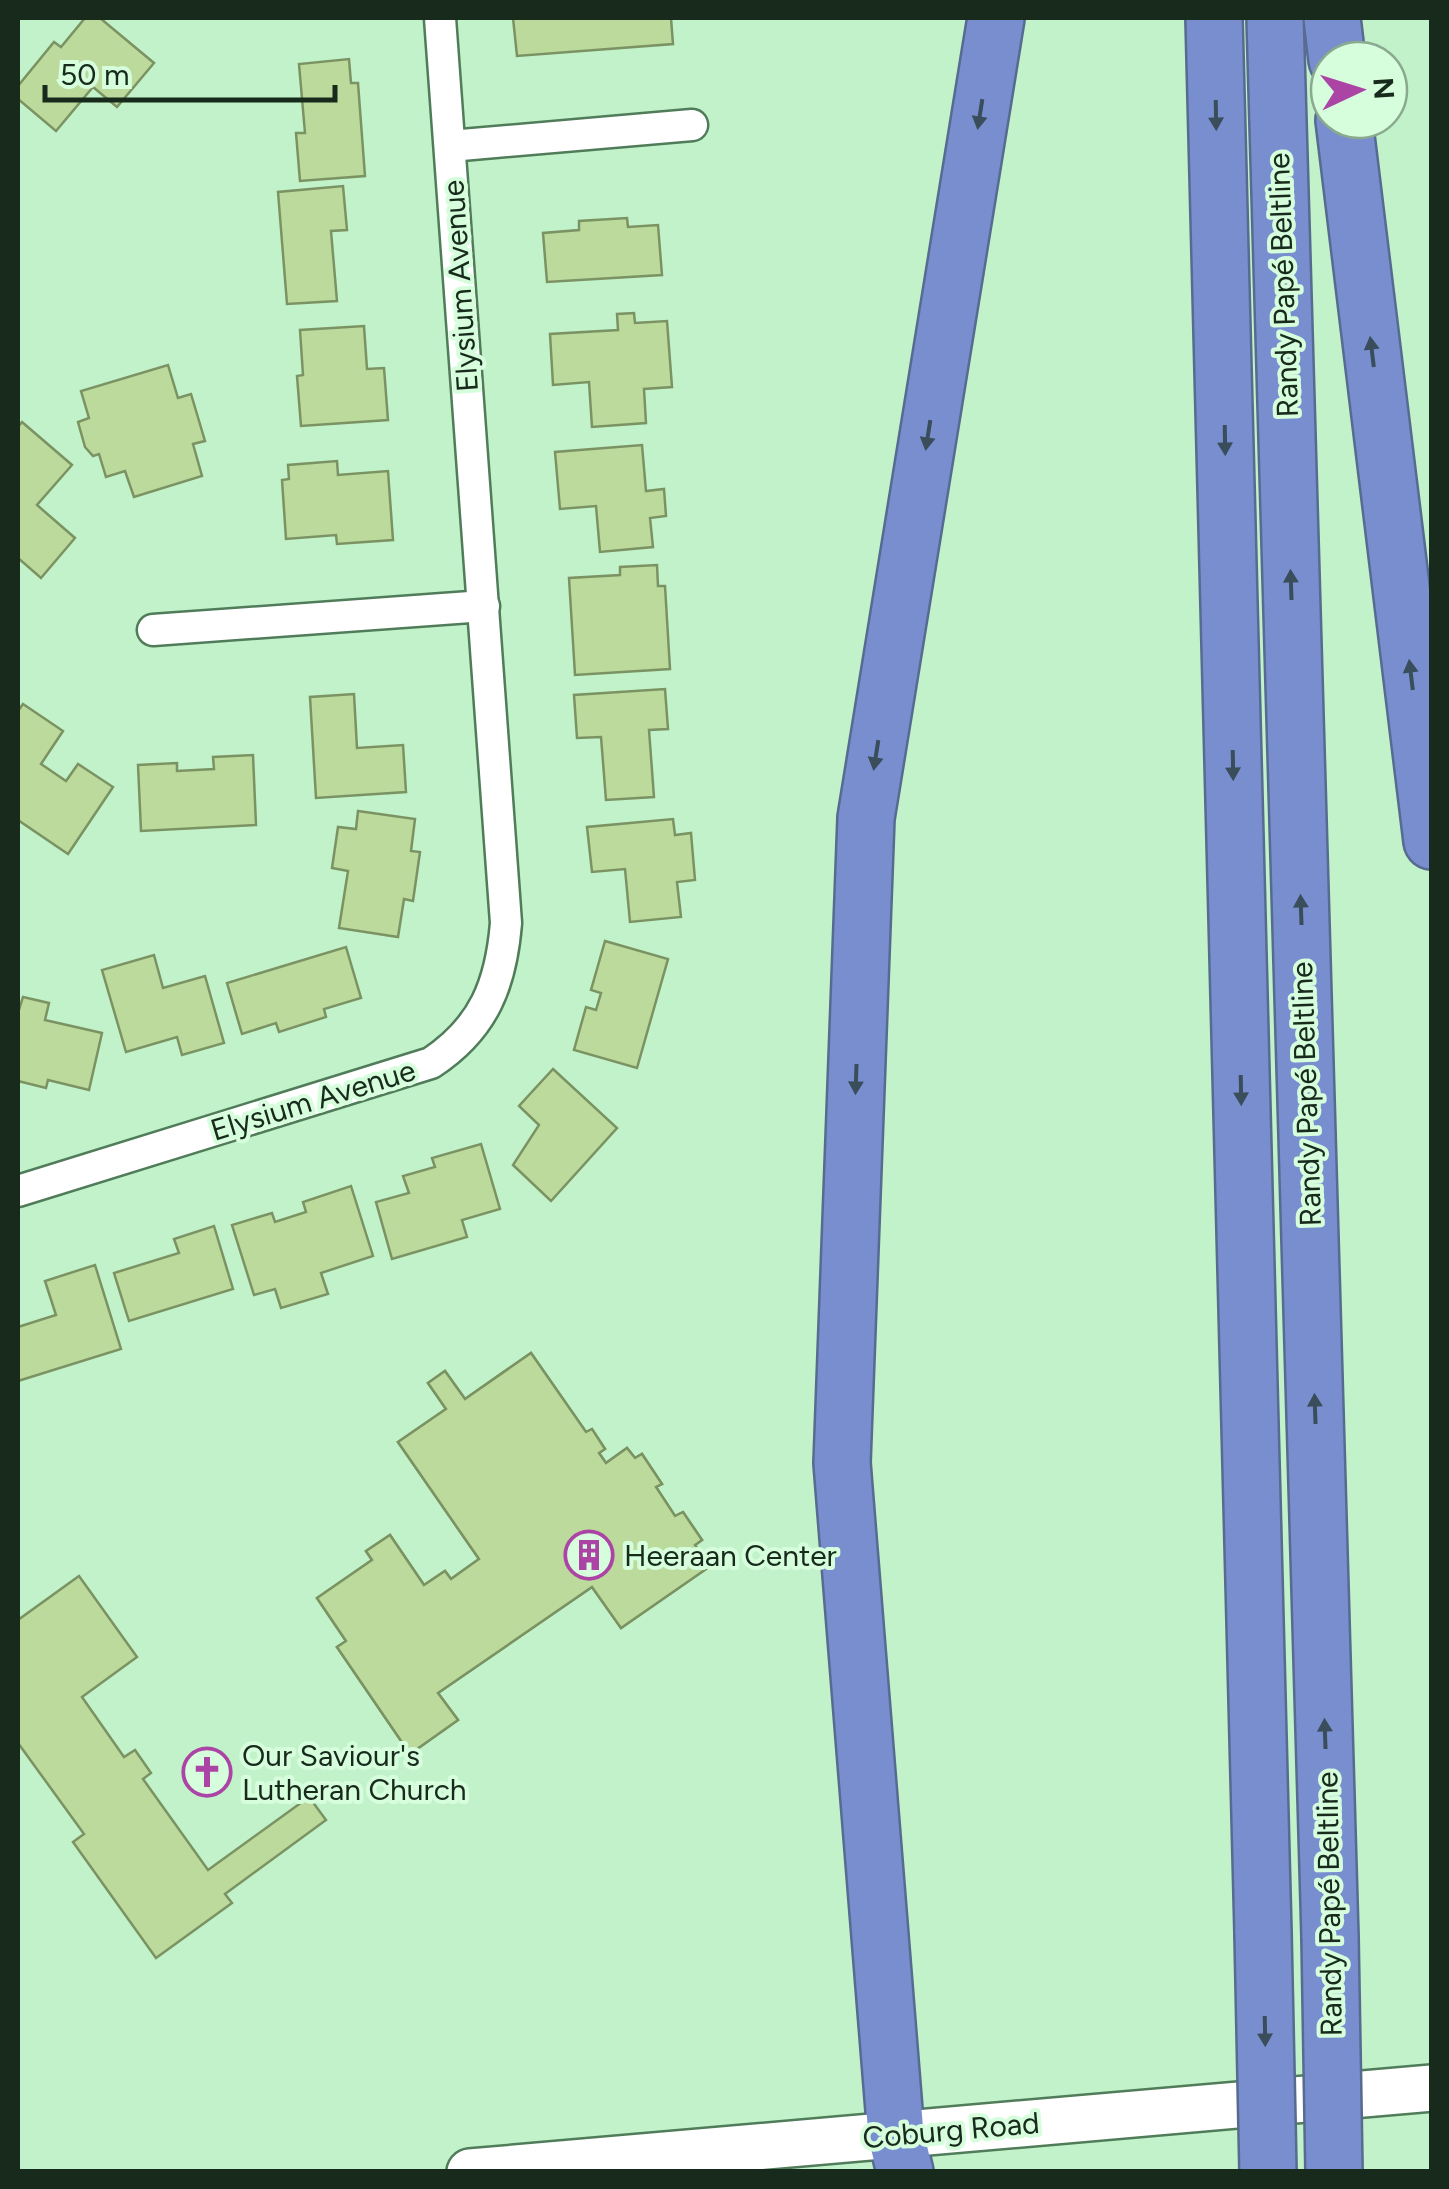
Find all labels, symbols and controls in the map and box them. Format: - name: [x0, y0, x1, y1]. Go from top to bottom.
- scale bar: [45, 40, 335, 102]
- north arrow: [1309, 40, 1409, 140]
- text: 50 m: [60, 56, 129, 93]
- text: N: [1366, 76, 1402, 100]
- one-way arrow: [972, 98, 988, 130]
- one-way arrow: [1209, 99, 1225, 131]
- street label: Randy Papé Beltline: [1260, 152, 1306, 418]
- street label: Elysium Avenue: [434, 179, 486, 393]
- one-way arrow: [1364, 336, 1380, 368]
- one-way arrow: [920, 419, 936, 451]
- one-way arrow: [1217, 424, 1233, 456]
- one-way arrow: [1283, 568, 1299, 600]
- one-way arrow: [1403, 658, 1419, 690]
- one-way arrow: [868, 740, 884, 772]
- one-way arrow: [1225, 749, 1241, 781]
- one-way arrow: [1292, 893, 1308, 925]
- street label: Randy Papé Beltline: [1283, 961, 1329, 1227]
- street label: Elysium Avenue: [206, 1051, 420, 1149]
- one-way arrow: [848, 1064, 864, 1096]
- one-way arrow: [1234, 1074, 1250, 1106]
- one-way arrow: [1307, 1393, 1323, 1425]
- building icon: Heeraan Center: [563, 1529, 615, 1581]
- place label: Heeraan Center: [624, 1537, 837, 1574]
- one-way arrow: [1316, 1718, 1332, 1750]
- place label: Our Saviour's Lutheran Church: [242, 1737, 467, 1808]
- church icon: Our Saviour's Lutheran Church: [181, 1746, 233, 1798]
- street label: Randy Papé Beltline: [1308, 1771, 1350, 2037]
- one-way arrow: [1257, 2015, 1273, 2047]
- street label: Coburg Road: [861, 2104, 1041, 2156]

